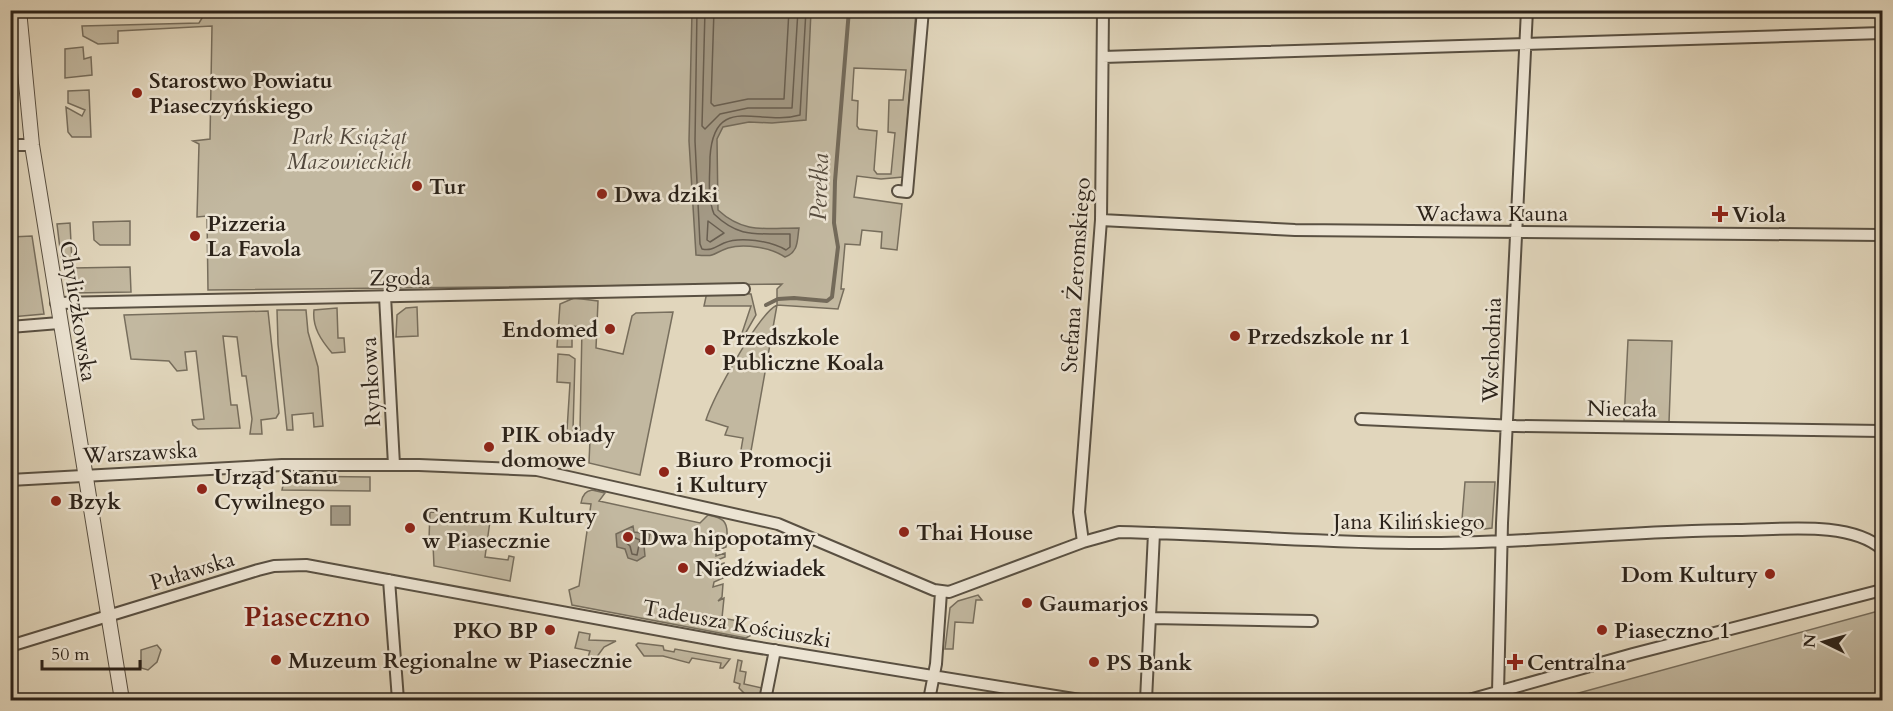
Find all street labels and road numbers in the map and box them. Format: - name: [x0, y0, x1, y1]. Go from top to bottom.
- street label: Stefana Żeromskiego: [1054, 176, 1098, 374]
- street label: Wacława Kauna: [1415, 199, 1569, 229]
- street label: Chyliczkowska: [52, 239, 104, 384]
- street label: Zgoda: [369, 262, 431, 294]
- street label: Wschodnia: [1475, 296, 1509, 404]
- street label: Rynkowa: [354, 336, 388, 428]
- street label: Niecała: [1587, 393, 1658, 425]
- street label: Warszawska: [81, 435, 199, 471]
- street label: Jana Kilińskiego: [1330, 507, 1485, 537]
- street label: Puławska: [146, 544, 239, 598]
- street label: Tadeusza Kościuszki: [640, 593, 834, 655]

